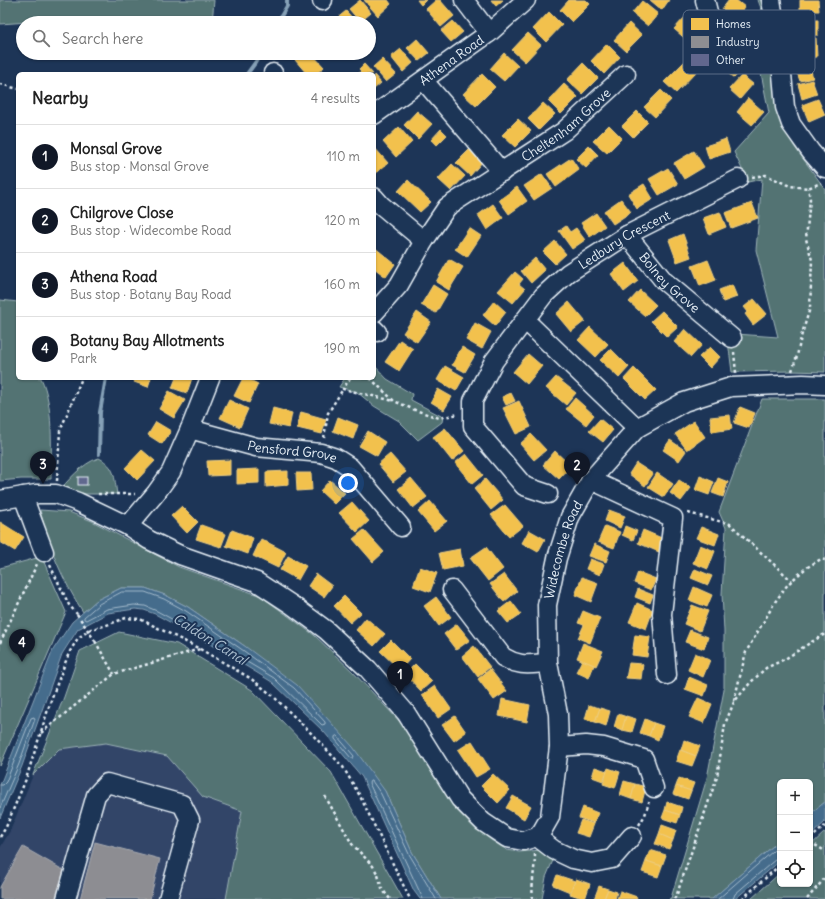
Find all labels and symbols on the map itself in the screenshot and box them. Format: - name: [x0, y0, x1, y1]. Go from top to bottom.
- legend: [683, 10, 815, 74]
- text: Homes: [716, 17, 751, 31]
- street label: Athena Road: [416, 31, 487, 89]
- text: Industry: [716, 35, 759, 49]
- text: Other: [716, 53, 745, 67]
- street label: Cheltenham Grove: [518, 84, 614, 165]
- street label: Ledbury Crescent: [575, 206, 673, 273]
- street label: Bolney Grove: [636, 249, 704, 316]
- street label: Pensford Grove: [245, 437, 339, 466]
- pin: 3: [30, 451, 56, 484]
- pin: 2: [564, 452, 590, 485]
- your location: [338, 473, 358, 493]
- street label: Widecombe Road: [540, 497, 586, 601]
- water label: Caldon Canal: [170, 609, 252, 670]
- pin: 4: [9, 629, 35, 662]
- pin: 1: [387, 661, 413, 694]

